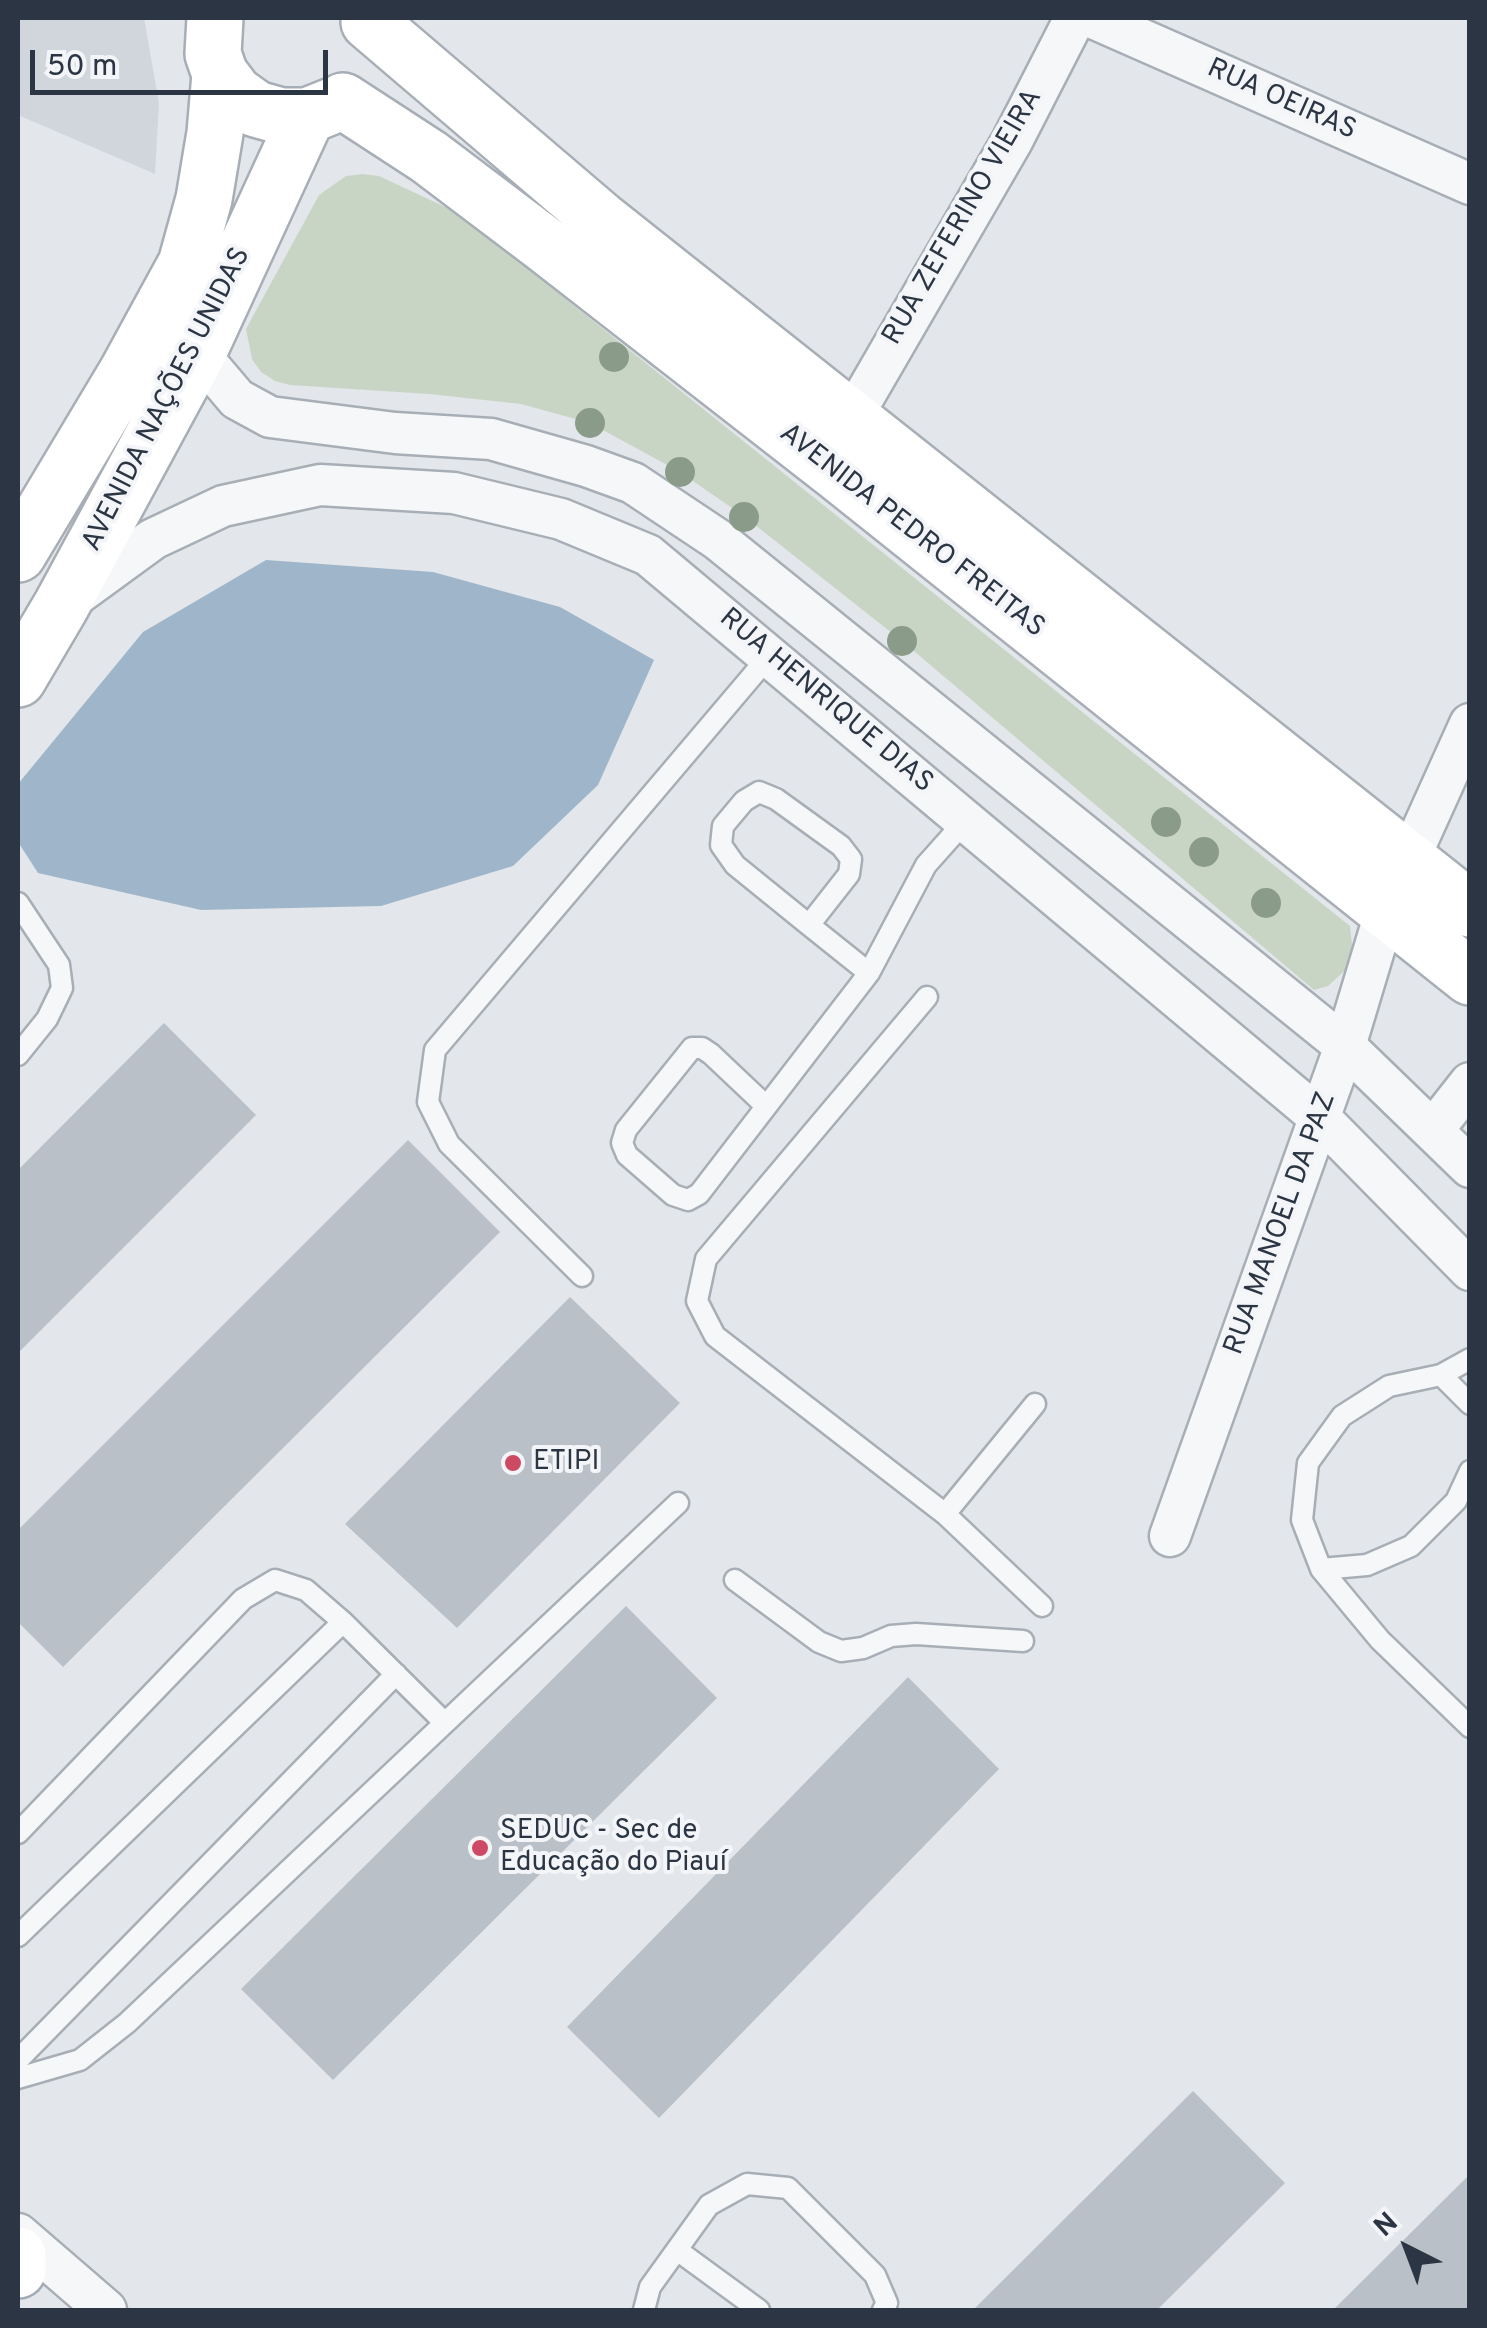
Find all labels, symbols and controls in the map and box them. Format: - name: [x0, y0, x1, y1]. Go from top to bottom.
- scale bar: [35, 30, 332, 92]
- text: 50 m: [47, 49, 117, 86]
- street label: RUA OEIRAS: [1201, 53, 1361, 149]
- street label: RUA ZEFERINO VIEIRA: [877, 84, 1051, 352]
- street label: AVENIDA NAÇÕES UNIDAS: [77, 242, 259, 558]
- street label: AVENIDA PEDRO FREITAS: [772, 418, 1050, 646]
- street label: RUA HENRIQUE DIAS: [711, 603, 939, 801]
- street label: RUA MANOEL DA PAZ: [1219, 1088, 1345, 1360]
- place label: ETIPI: [533, 1446, 599, 1480]
- marker: ETIPI: [502, 1452, 524, 1474]
- place label: SEDUC - Sec de Educação do Piauí: [500, 1815, 727, 1881]
- marker: SEDUC - Sec de Educação do Piauí: [469, 1837, 491, 1859]
- north arrow: [1357, 2198, 1457, 2298]
- text: N: [1367, 2206, 1406, 2246]

